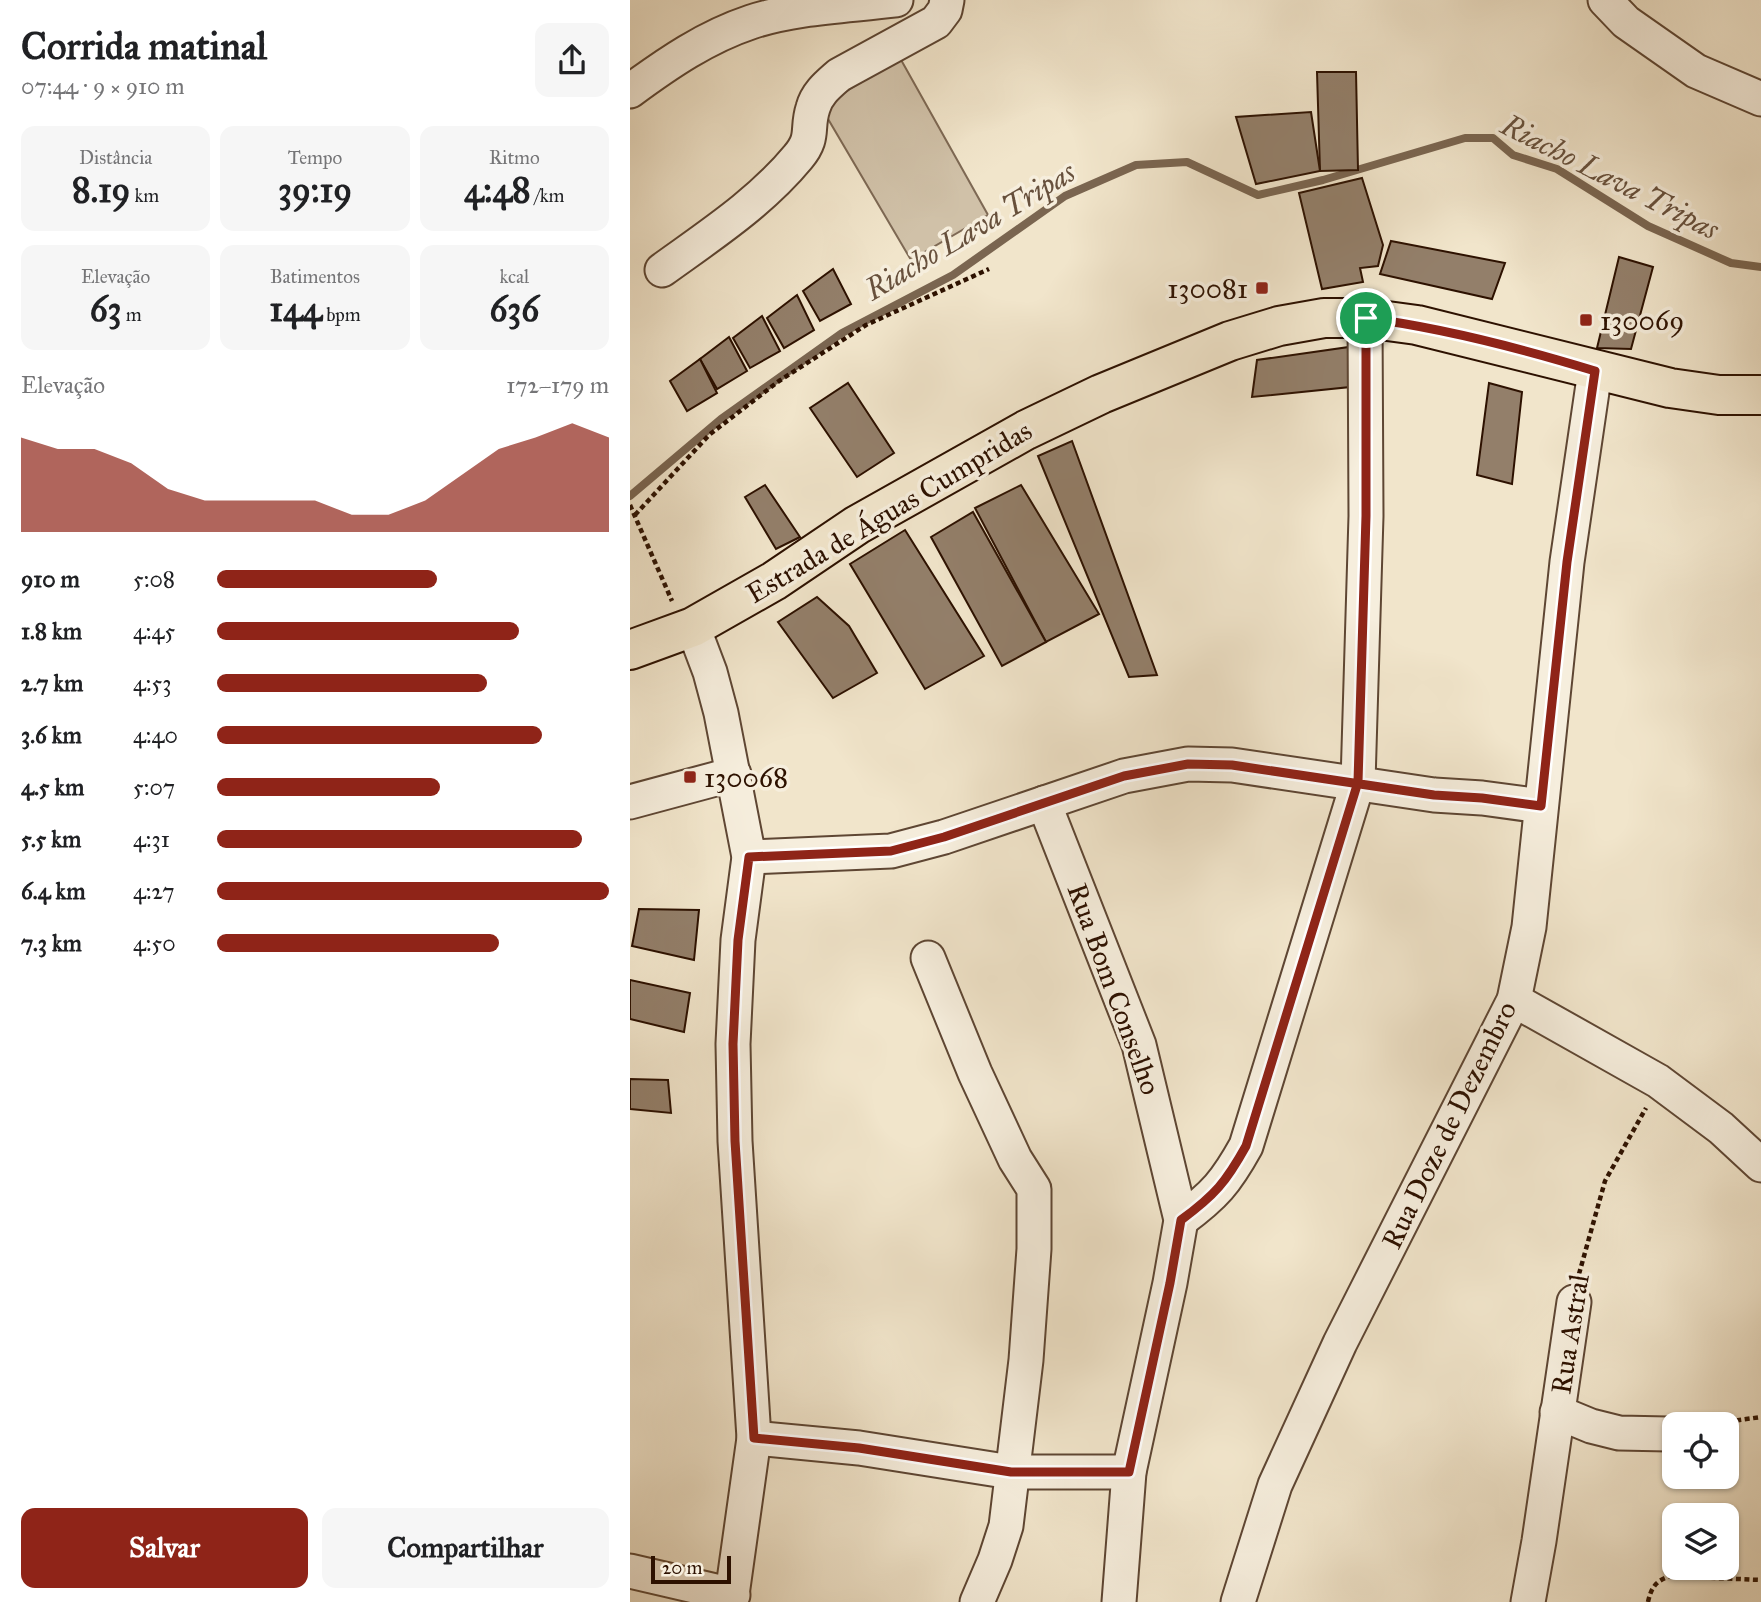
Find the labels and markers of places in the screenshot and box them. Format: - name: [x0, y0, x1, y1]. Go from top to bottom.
- place label: 130081: [1167, 271, 1248, 306]
- marker: 130081: [1254, 280, 1270, 296]
- pin: [1336, 288, 1396, 348]
- place label: 130069: [1600, 303, 1684, 338]
- marker: 130069: [1578, 312, 1594, 328]
- place label: 130068: [704, 760, 788, 795]
- marker: 130068: [682, 769, 698, 785]

